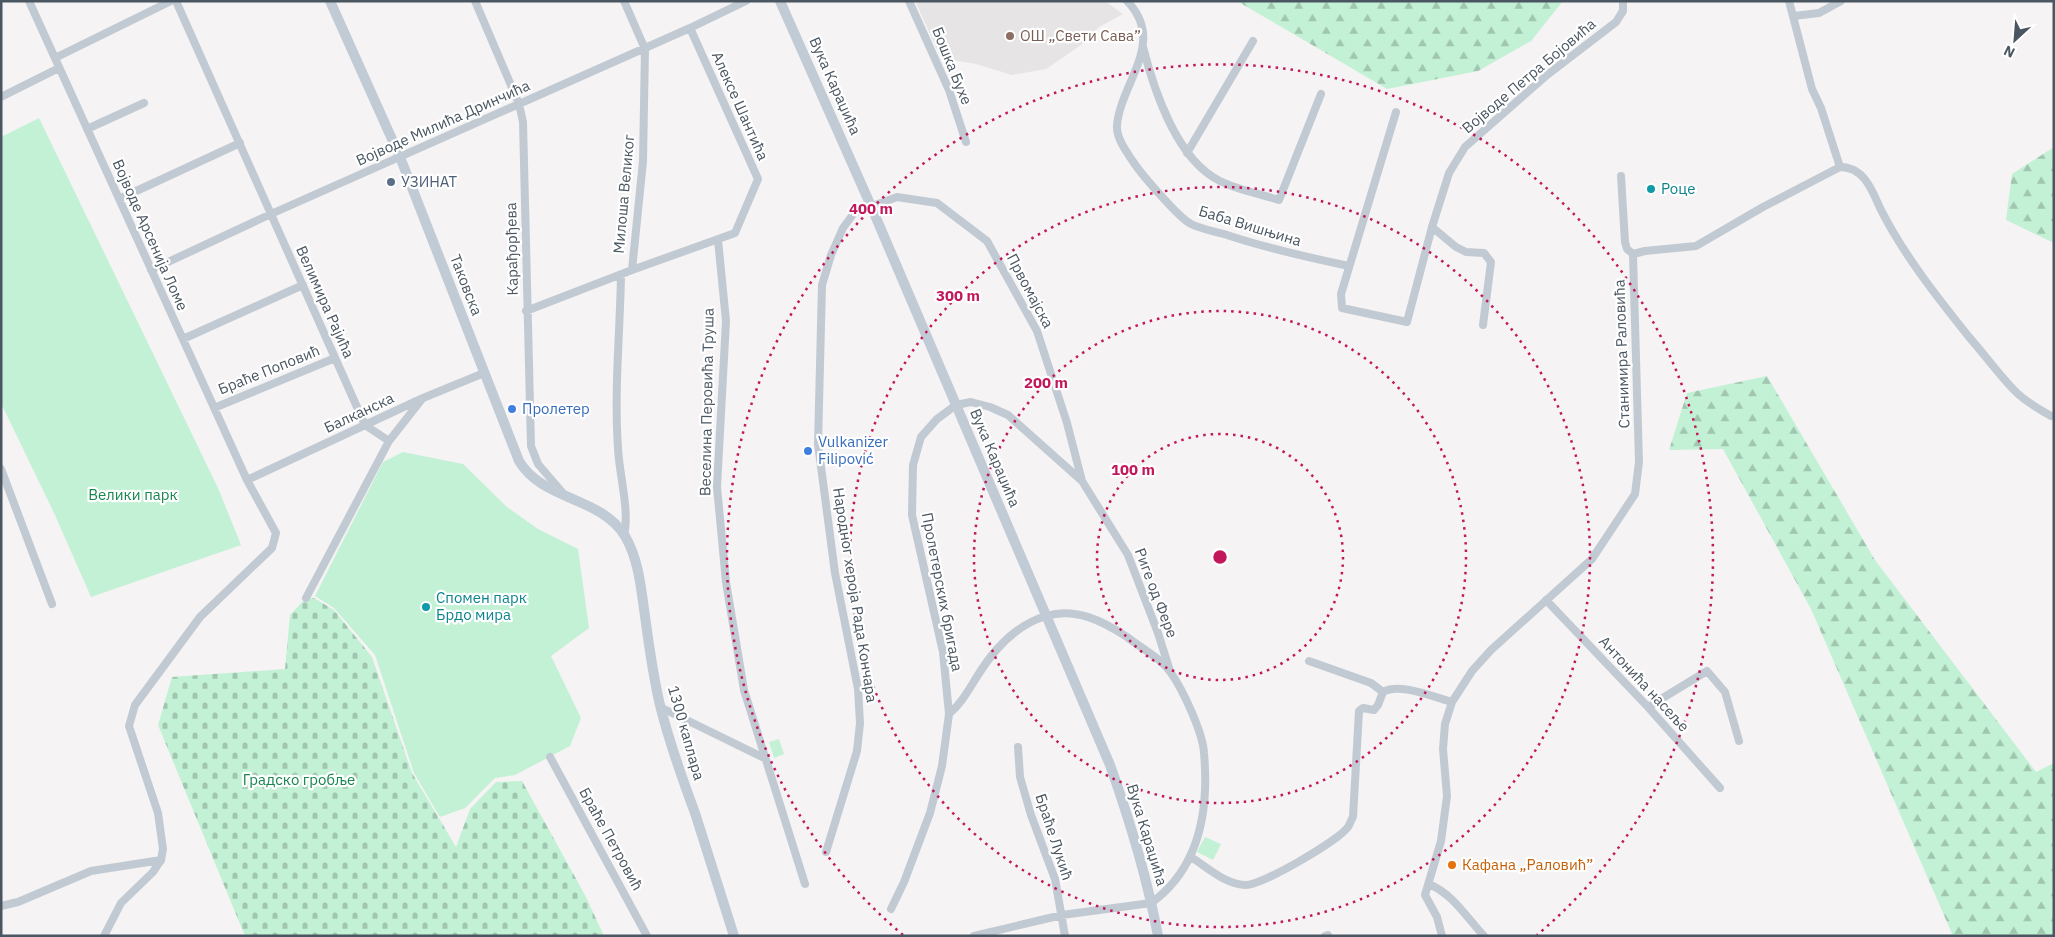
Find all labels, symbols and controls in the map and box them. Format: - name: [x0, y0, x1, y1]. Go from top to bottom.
- street label: Војводе Петра Бојовића: [1458, 14, 1600, 137]
- north arrow: [1990, 15, 2040, 65]
- street label: Бошка Бухе: [928, 24, 977, 107]
- place label: ОШ „Свети Сава”: [1020, 26, 1141, 45]
- marker: ОШ „Свети Сава”: [1004, 30, 1016, 42]
- street label: Вука Караџића: [805, 34, 866, 138]
- text: N: [2001, 41, 2018, 62]
- street label: Алексе Шантића: [708, 48, 773, 163]
- street label: Војводе Милића Дринчића: [353, 76, 533, 170]
- street label: Милоша Великог: [609, 133, 638, 254]
- street label: Војводе Арсенија Ломе: [108, 156, 192, 313]
- place label: УЗИНАТ: [401, 172, 457, 191]
- marker: УЗИНАТ: [385, 176, 397, 188]
- place label: Роце: [1661, 179, 1695, 198]
- marker: Роце: [1645, 183, 1657, 195]
- text: 400 m: [849, 199, 893, 218]
- street label: Баба Вишњина: [1197, 201, 1304, 250]
- street label: Карађорђева: [501, 202, 522, 296]
- street label: Велимира Рајића: [292, 243, 359, 361]
- street label: Првомајска: [1003, 250, 1058, 331]
- street label: Таковска: [446, 252, 487, 318]
- street label: Станимира Раловића: [1609, 279, 1634, 429]
- text: 300 m: [936, 286, 980, 305]
- street label: Веселина Перовића Труша: [695, 308, 718, 496]
- street label: Браће Поповић: [215, 340, 322, 399]
- text: 200 m: [1024, 373, 1068, 392]
- street label: Балканска: [321, 388, 397, 437]
- place label: Пролетер: [522, 399, 590, 418]
- marker: Пролетер: [506, 403, 518, 415]
- street label: Вука Караџића: [966, 406, 1025, 510]
- place label: Vulkanizer Filipović: [818, 432, 889, 468]
- marker: Vulkanizer Filipović: [802, 445, 814, 457]
- text: 100 m: [1111, 460, 1155, 479]
- park label: Велики парк: [88, 485, 178, 504]
- street label: Народног хероја Рада Кончара: [829, 486, 882, 704]
- street label: Пролетерских бригада: [918, 511, 967, 673]
- street label: Риге од Фере: [1131, 545, 1182, 640]
- centre of rings: [1211, 548, 1229, 566]
- place label: Спомен парк Брдо мира: [436, 588, 527, 624]
- marker: Спомен парк Брдо мира: [420, 601, 432, 613]
- street label: Антонића насеље: [1595, 632, 1694, 736]
- street label: 1300 каплара: [664, 683, 709, 782]
- park label: Градско гробље: [243, 770, 355, 789]
- street label: Вука Караџића: [1123, 782, 1172, 888]
- street label: Браће Петровић: [575, 784, 648, 894]
- street label: Браће Лукић: [1032, 791, 1077, 883]
- place label: Кафана „Раловић”: [1462, 855, 1593, 874]
- marker: Кафана „Раловић”: [1446, 859, 1458, 871]

